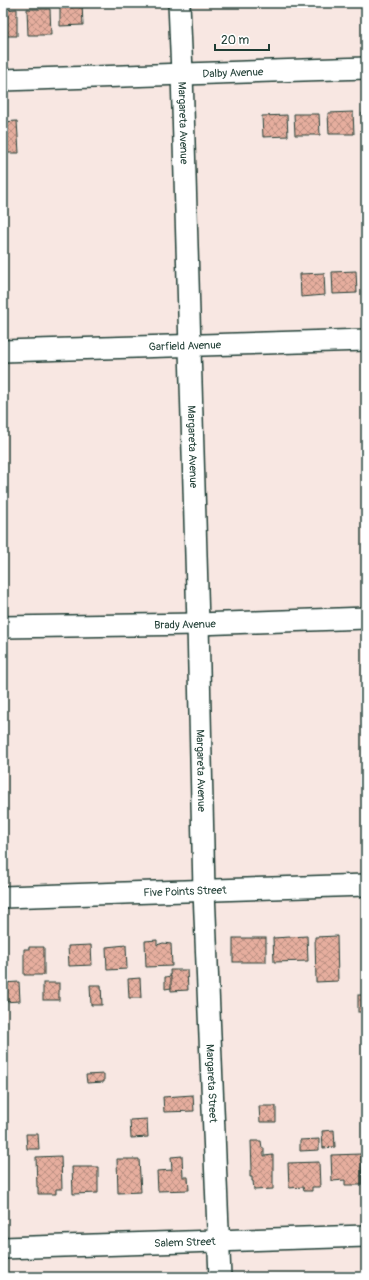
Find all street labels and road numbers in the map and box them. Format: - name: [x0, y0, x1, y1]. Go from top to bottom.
- street label: Dalby Avenue: [202, 65, 264, 80]
- street label: Margareta Avenue: [176, 81, 191, 165]
- street label: Garfield Avenue: [148, 338, 222, 353]
- street label: Margareta Avenue: [185, 405, 201, 489]
- street label: Brady Avenue: [154, 617, 217, 631]
- street label: Margareta Avenue: [194, 729, 209, 813]
- street label: Five Points Street: [143, 883, 227, 899]
- street label: Margareta Street: [204, 1044, 220, 1124]
- street label: Salem Street: [154, 1234, 216, 1250]

